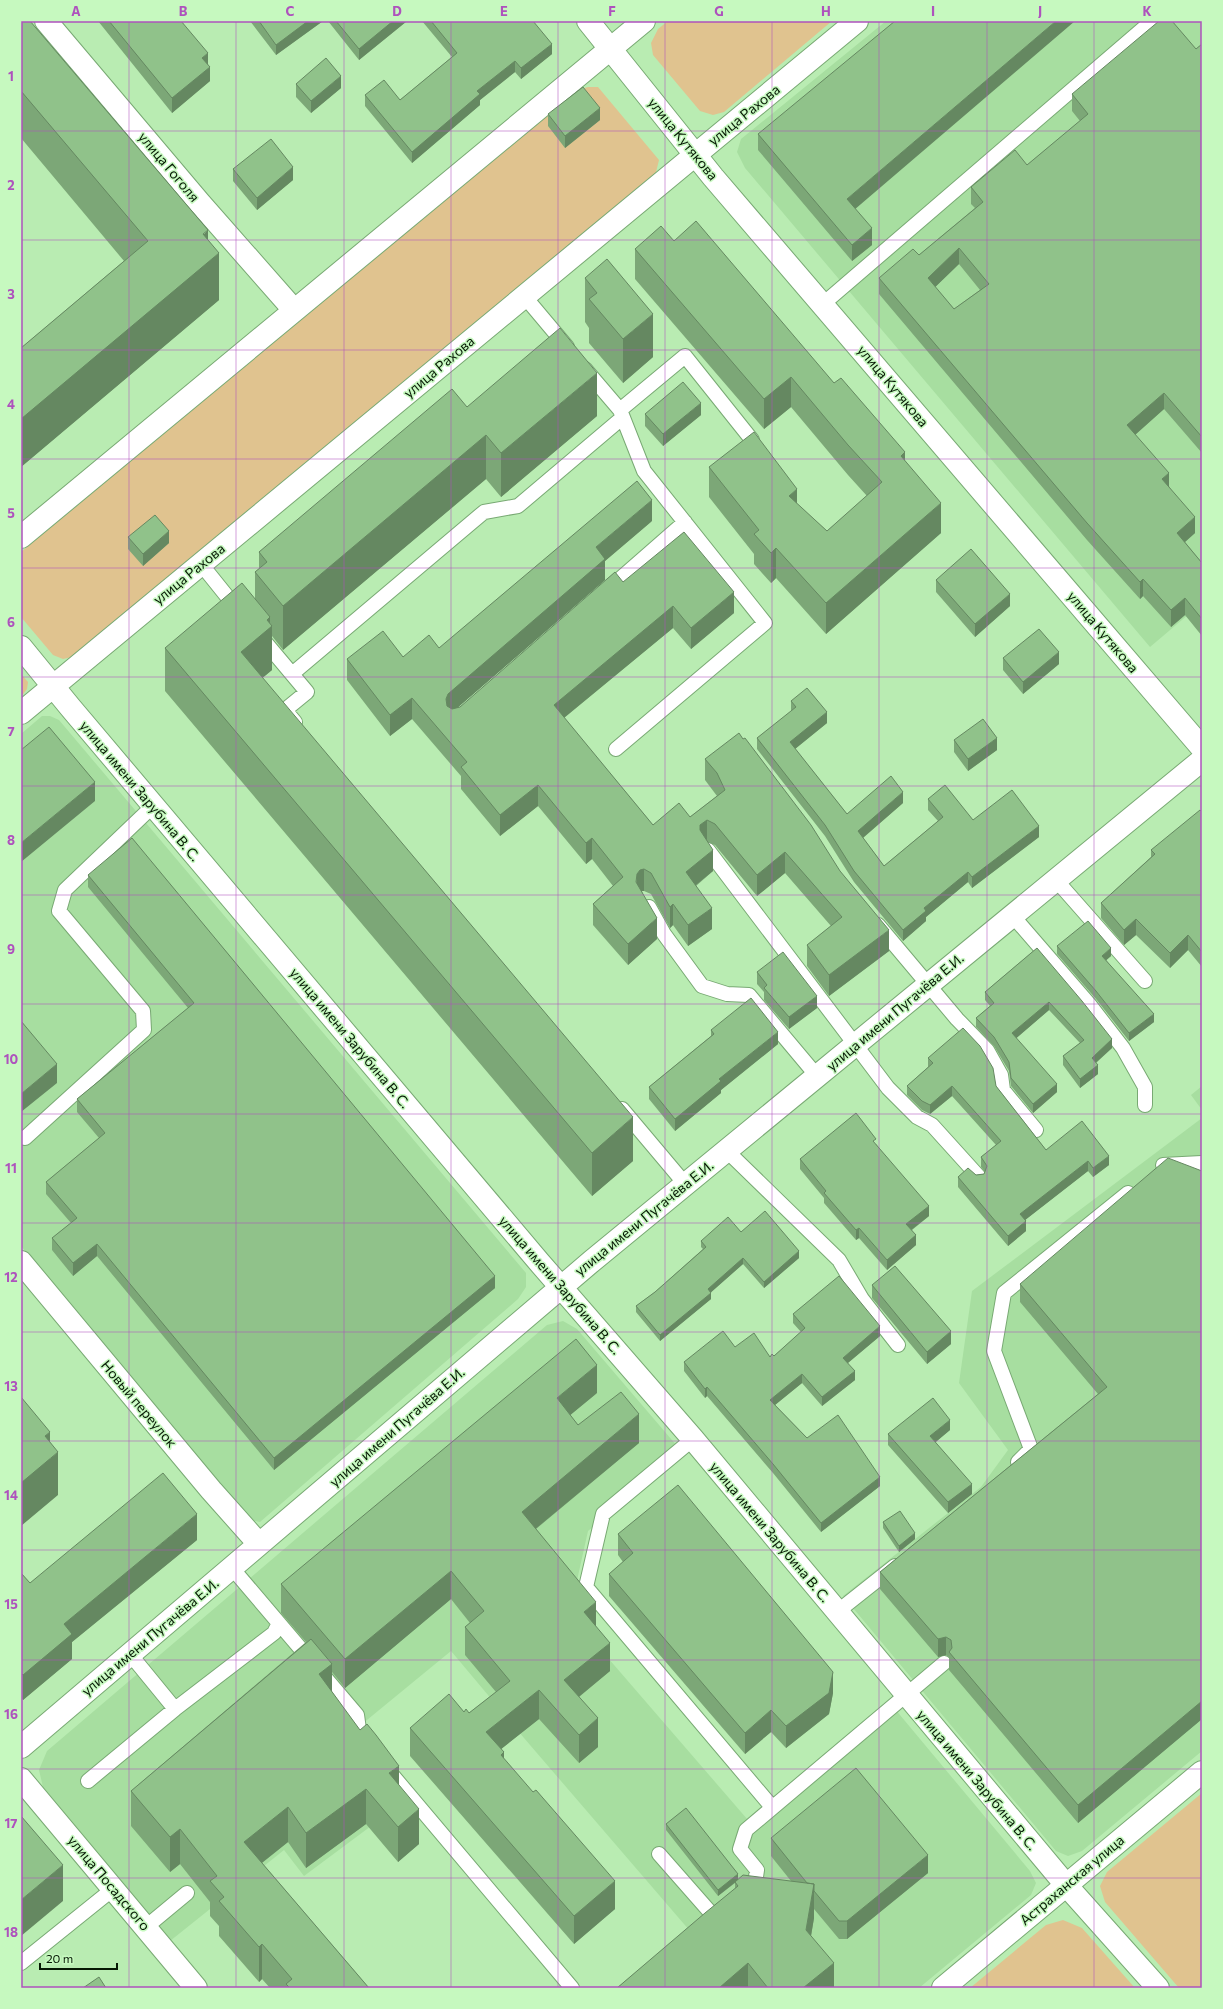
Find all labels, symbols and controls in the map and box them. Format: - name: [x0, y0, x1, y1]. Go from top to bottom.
- text: A: [71, 3, 81, 19]
- text: B: [179, 3, 188, 19]
- text: C: [286, 3, 295, 19]
- text: D: [392, 3, 402, 19]
- text: E: [500, 3, 508, 19]
- text: F: [608, 3, 616, 19]
- text: G: [714, 3, 724, 19]
- text: H: [821, 3, 831, 19]
- text: I: [931, 3, 935, 19]
- text: J: [1038, 3, 1042, 19]
- text: K: [1142, 3, 1152, 19]
- text: 1: [8, 68, 14, 84]
- street label: улица Рахова: [704, 81, 783, 149]
- street label: улица Кутякова: [645, 94, 722, 183]
- street label: улица Гоголя: [135, 128, 204, 205]
- text: 2: [7, 177, 15, 193]
- text: 3: [7, 286, 15, 302]
- street label: улица Рахова: [400, 332, 478, 401]
- street label: улица Кутякова: [854, 341, 932, 430]
- text: 4: [7, 396, 15, 412]
- text: 5: [7, 505, 15, 521]
- street label: улица Рахова: [149, 540, 228, 608]
- street label: улица Кутякова: [1064, 587, 1142, 676]
- text: 6: [7, 614, 15, 630]
- street label: улица имени Зарубина В. С.: [77, 717, 204, 864]
- text: 7: [7, 723, 15, 739]
- text: 8: [7, 832, 15, 848]
- text: 9: [7, 941, 15, 957]
- street label: улица имени Пугачёва Е.И.: [823, 949, 967, 1074]
- street label: улица имени Зарубина В. С.: [287, 964, 414, 1111]
- text: 10: [4, 1051, 19, 1067]
- street label: улица имени Пугачёва Е.И.: [571, 1156, 717, 1279]
- text: 11: [5, 1160, 17, 1176]
- street label: улица имени Зарубина В. С.: [496, 1212, 625, 1357]
- text: 12: [4, 1269, 18, 1285]
- street label: Новый переулок: [98, 1357, 181, 1451]
- street label: улица имени Пугачёва Е.И.: [326, 1363, 468, 1490]
- text: 13: [4, 1378, 18, 1394]
- street label: улица имени Зарубина В. С.: [707, 1458, 834, 1605]
- text: 14: [4, 1487, 18, 1503]
- street label: улица имени Пугачёва Е.И.: [78, 1574, 222, 1699]
- text: 15: [4, 1596, 18, 1612]
- text: 16: [4, 1706, 18, 1722]
- street label: улица имени Зарубина В. С.: [914, 1706, 1041, 1853]
- text: 17: [4, 1815, 18, 1831]
- street label: Астраханская улица: [1016, 1831, 1127, 1928]
- street label: улица Посадского: [65, 1832, 154, 1934]
- text: 18: [4, 1924, 18, 1940]
- scale bar: [40, 1945, 117, 1971]
- text: 20 m: [46, 1951, 73, 1965]

